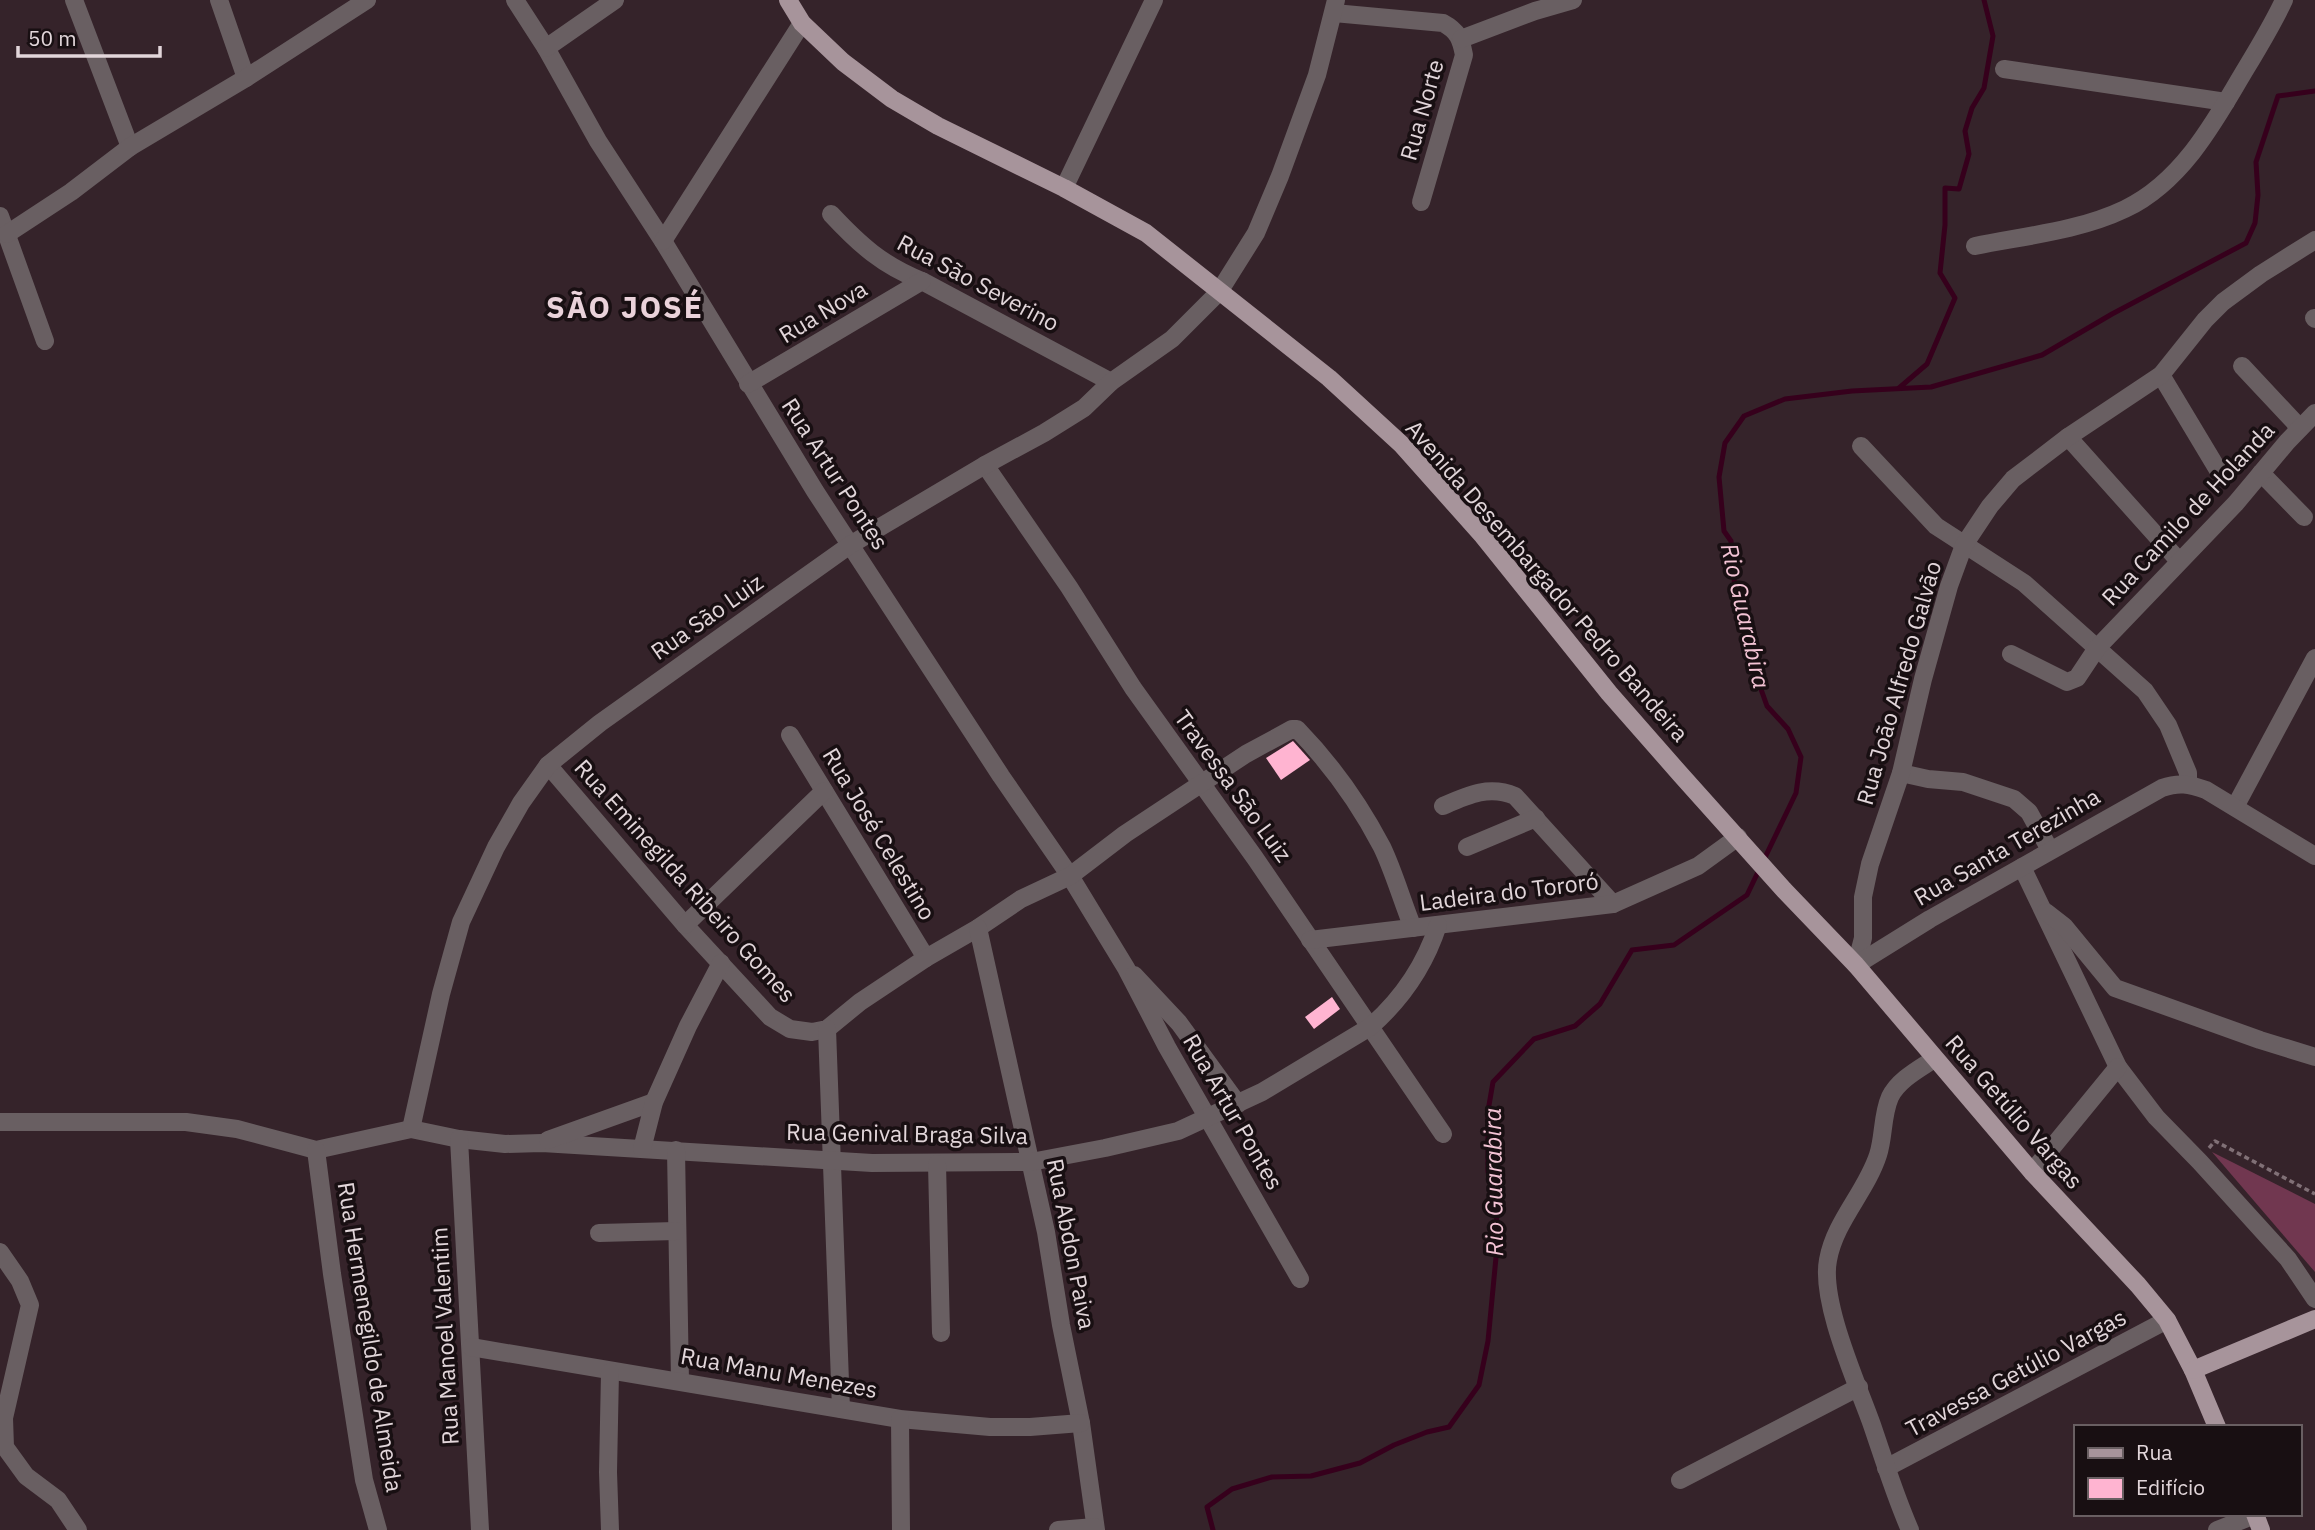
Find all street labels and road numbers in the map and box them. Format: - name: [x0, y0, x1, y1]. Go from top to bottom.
- street label: Rua Norte: [1392, 56, 1450, 164]
- street label: Rua São Severino: [892, 227, 1065, 337]
- street label: Rua Nova: [773, 273, 872, 349]
- street label: Rua Artur Pontes: [776, 392, 896, 555]
- street label: Avenida Desembargador Pedro Bandeira: [1400, 413, 1696, 747]
- street label: Rua Camilo de Holanda: [2094, 415, 2280, 611]
- street label: Rua João Alfredo Galvão: [1849, 557, 1947, 808]
- street label: Rua São Luiz: [644, 567, 768, 666]
- street label: Travessa São Luiz: [1168, 703, 1299, 867]
- street label: Rua José Celestino: [817, 742, 943, 925]
- street label: Rua Eminegilda Ribeiro Gomes: [568, 752, 803, 1008]
- street label: Rua Santa Terezinha: [1908, 781, 2105, 912]
- street label: Ladeira do Tororó: [1418, 865, 1600, 917]
- street label: Rua Artur Pontes: [1177, 1028, 1291, 1195]
- street label: Rua Getúlio Vargas: [1940, 1028, 2090, 1195]
- street label: Rua Genival Braga Silva: [786, 1116, 1028, 1150]
- street label: Rua Abdon Paiva: [1041, 1156, 1103, 1332]
- street label: Rua Hermenegildo de Almeida: [332, 1180, 410, 1494]
- street label: Rua Manoel Valentim: [423, 1226, 465, 1446]
- street label: Travessa Getúlio Vargas: [1900, 1301, 2131, 1443]
- street label: Rua Manu Menezes: [678, 1340, 880, 1404]

